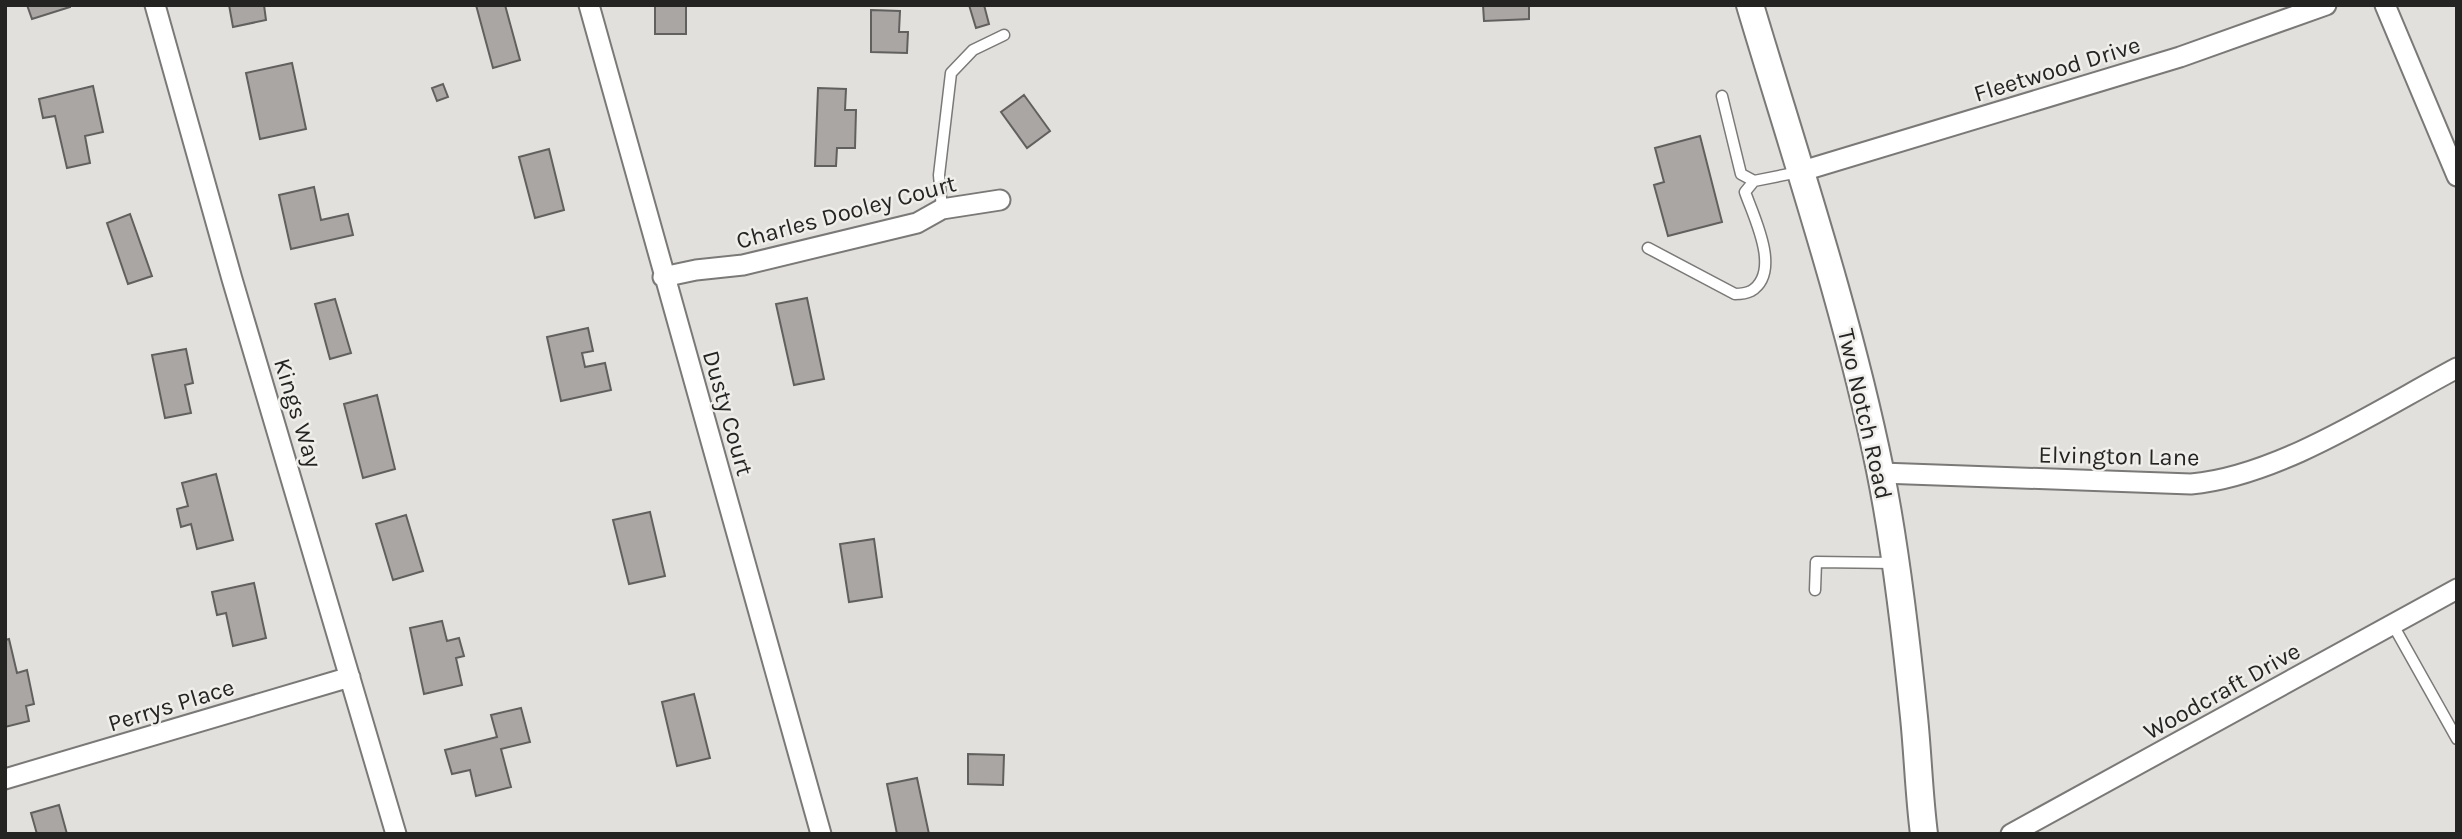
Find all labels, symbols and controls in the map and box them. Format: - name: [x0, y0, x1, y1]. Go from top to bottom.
- street label: Fleetwood Drive: [1970, 30, 2144, 108]
- street label: Charles Dooley Court: [733, 169, 959, 255]
- street label: Two Notch Road: [1832, 326, 1898, 502]
- street label: Dusty Court: [697, 347, 759, 479]
- street label: Kings Way: [268, 355, 328, 471]
- street label: Elvington Lane: [2038, 441, 2200, 471]
- street label: Woodcraft Drive: [2139, 636, 2305, 746]
- street label: Perrys Place: [105, 673, 237, 737]

